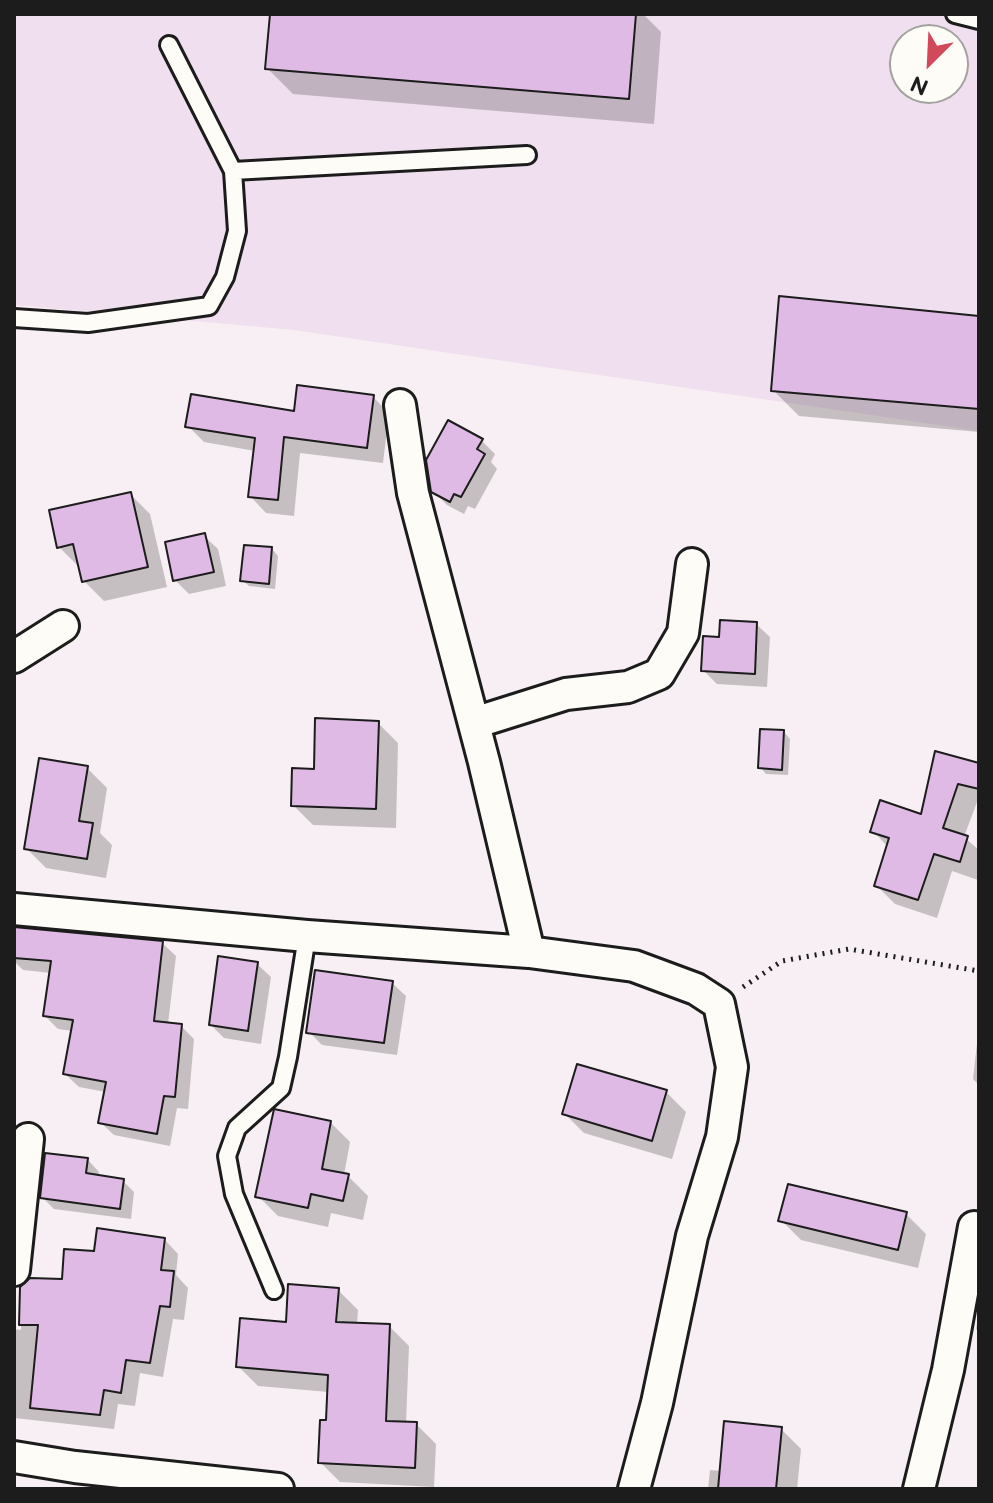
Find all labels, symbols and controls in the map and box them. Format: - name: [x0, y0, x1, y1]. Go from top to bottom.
- north arrow: [889, 24, 969, 104]
- text: N: [907, 69, 933, 100]

